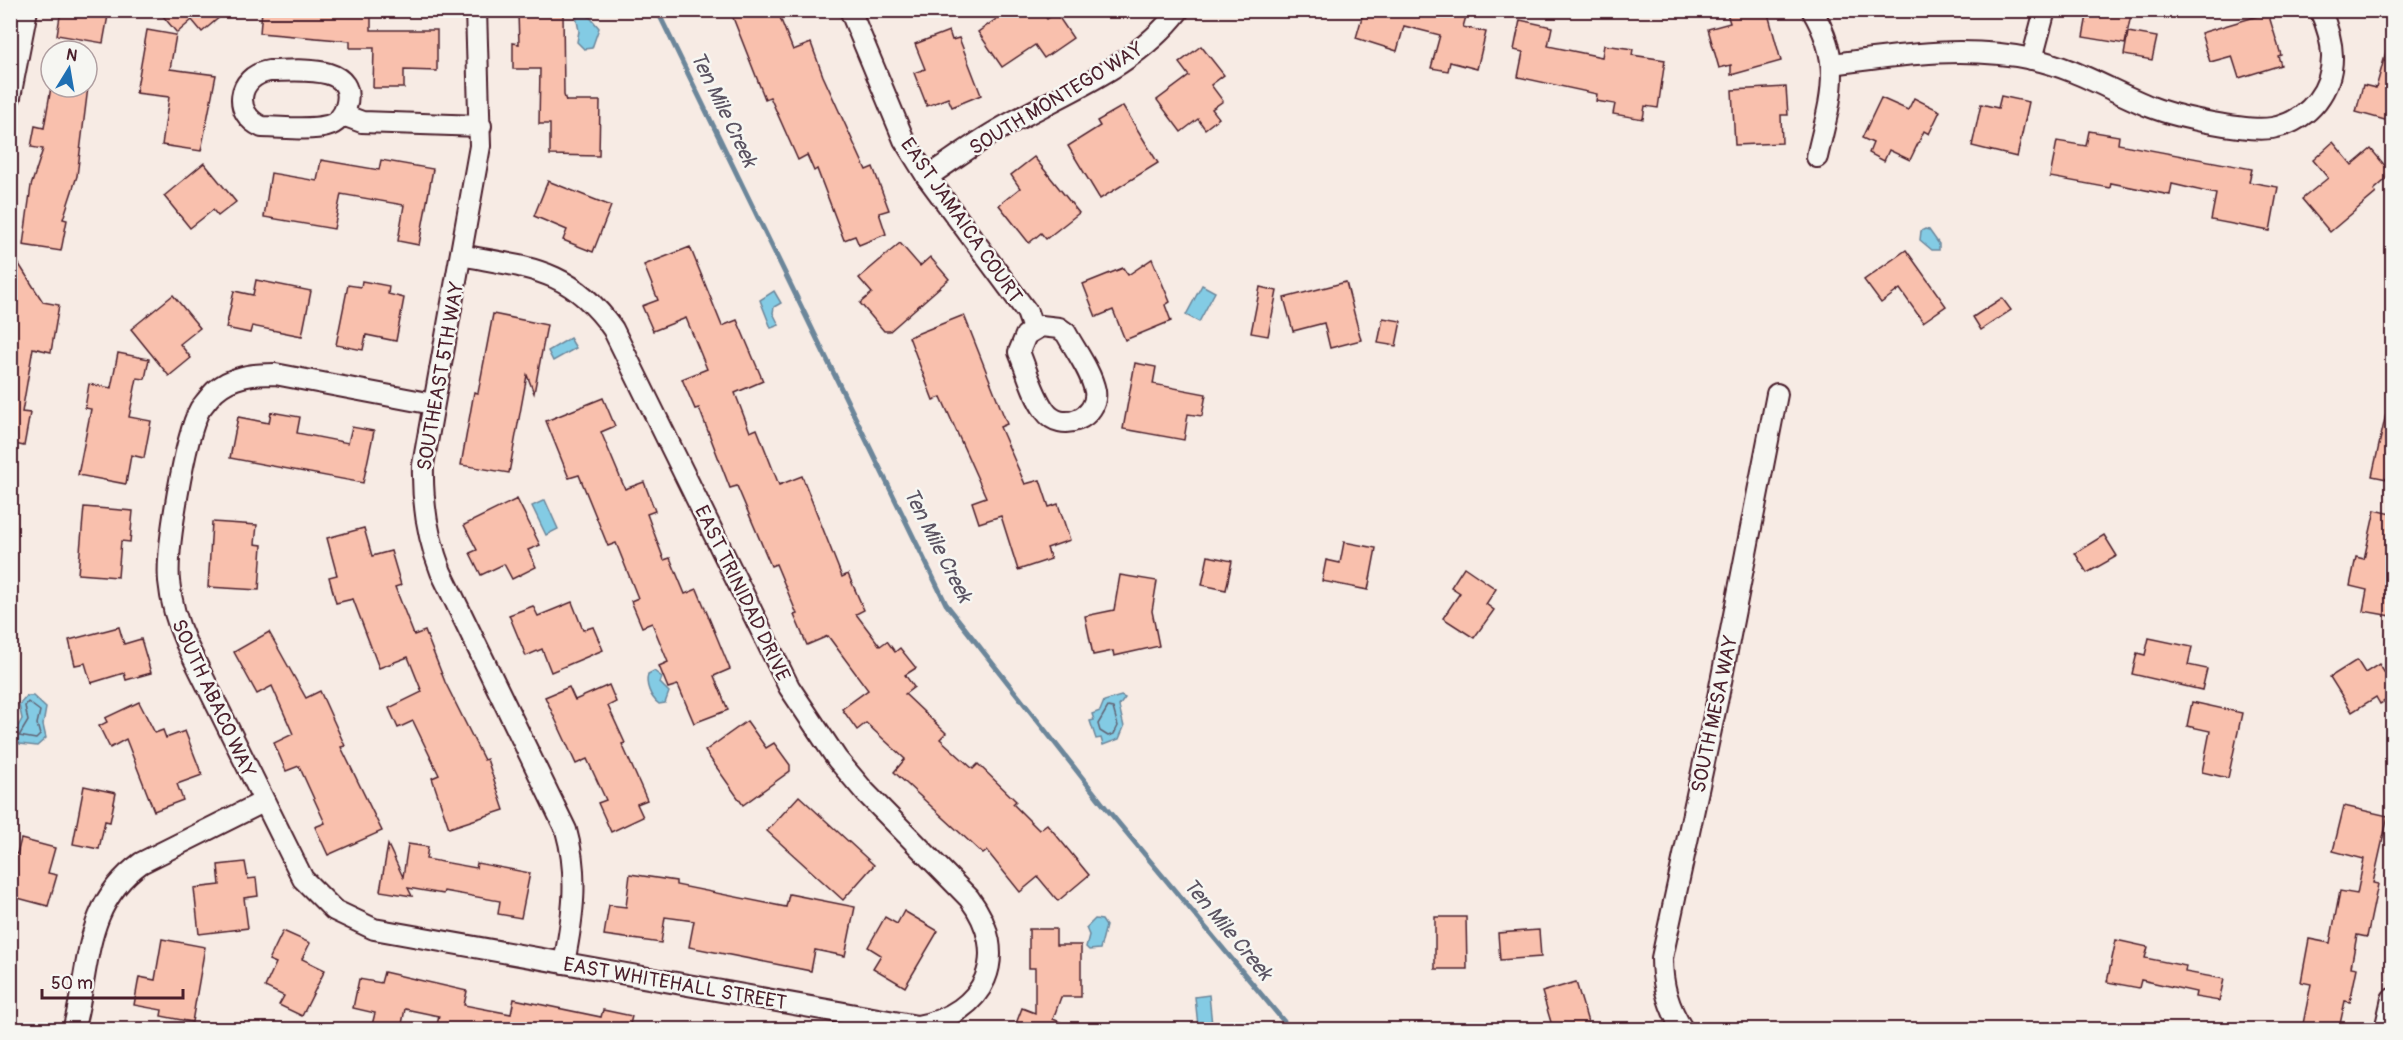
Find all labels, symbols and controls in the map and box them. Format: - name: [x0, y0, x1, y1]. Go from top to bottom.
- street label: SOUTH MONTEGO WAY: [965, 36, 1148, 160]
- north arrow: [39, 39, 99, 99]
- text: N: [64, 44, 79, 66]
- water label: Ten Mile Creek: [684, 47, 764, 173]
- street label: EAST JAMAICA COURT: [895, 133, 1028, 308]
- street label: SOUTHEAST 5TH WAY: [412, 279, 469, 472]
- water label: Ten Mile Creek: [897, 483, 979, 609]
- street label: EAST TRINIDAD DRIVE: [689, 501, 796, 685]
- street label: SOUTH ABACO WAY: [166, 615, 261, 782]
- street label: SOUTH MESA WAY: [1686, 633, 1743, 795]
- water label: Ten Mile Creek: [1177, 873, 1280, 988]
- street label: EAST WHITEHALL STREET: [561, 952, 788, 1015]
- scale bar: [42, 962, 183, 1000]
- text: 50 m: [51, 972, 93, 995]

